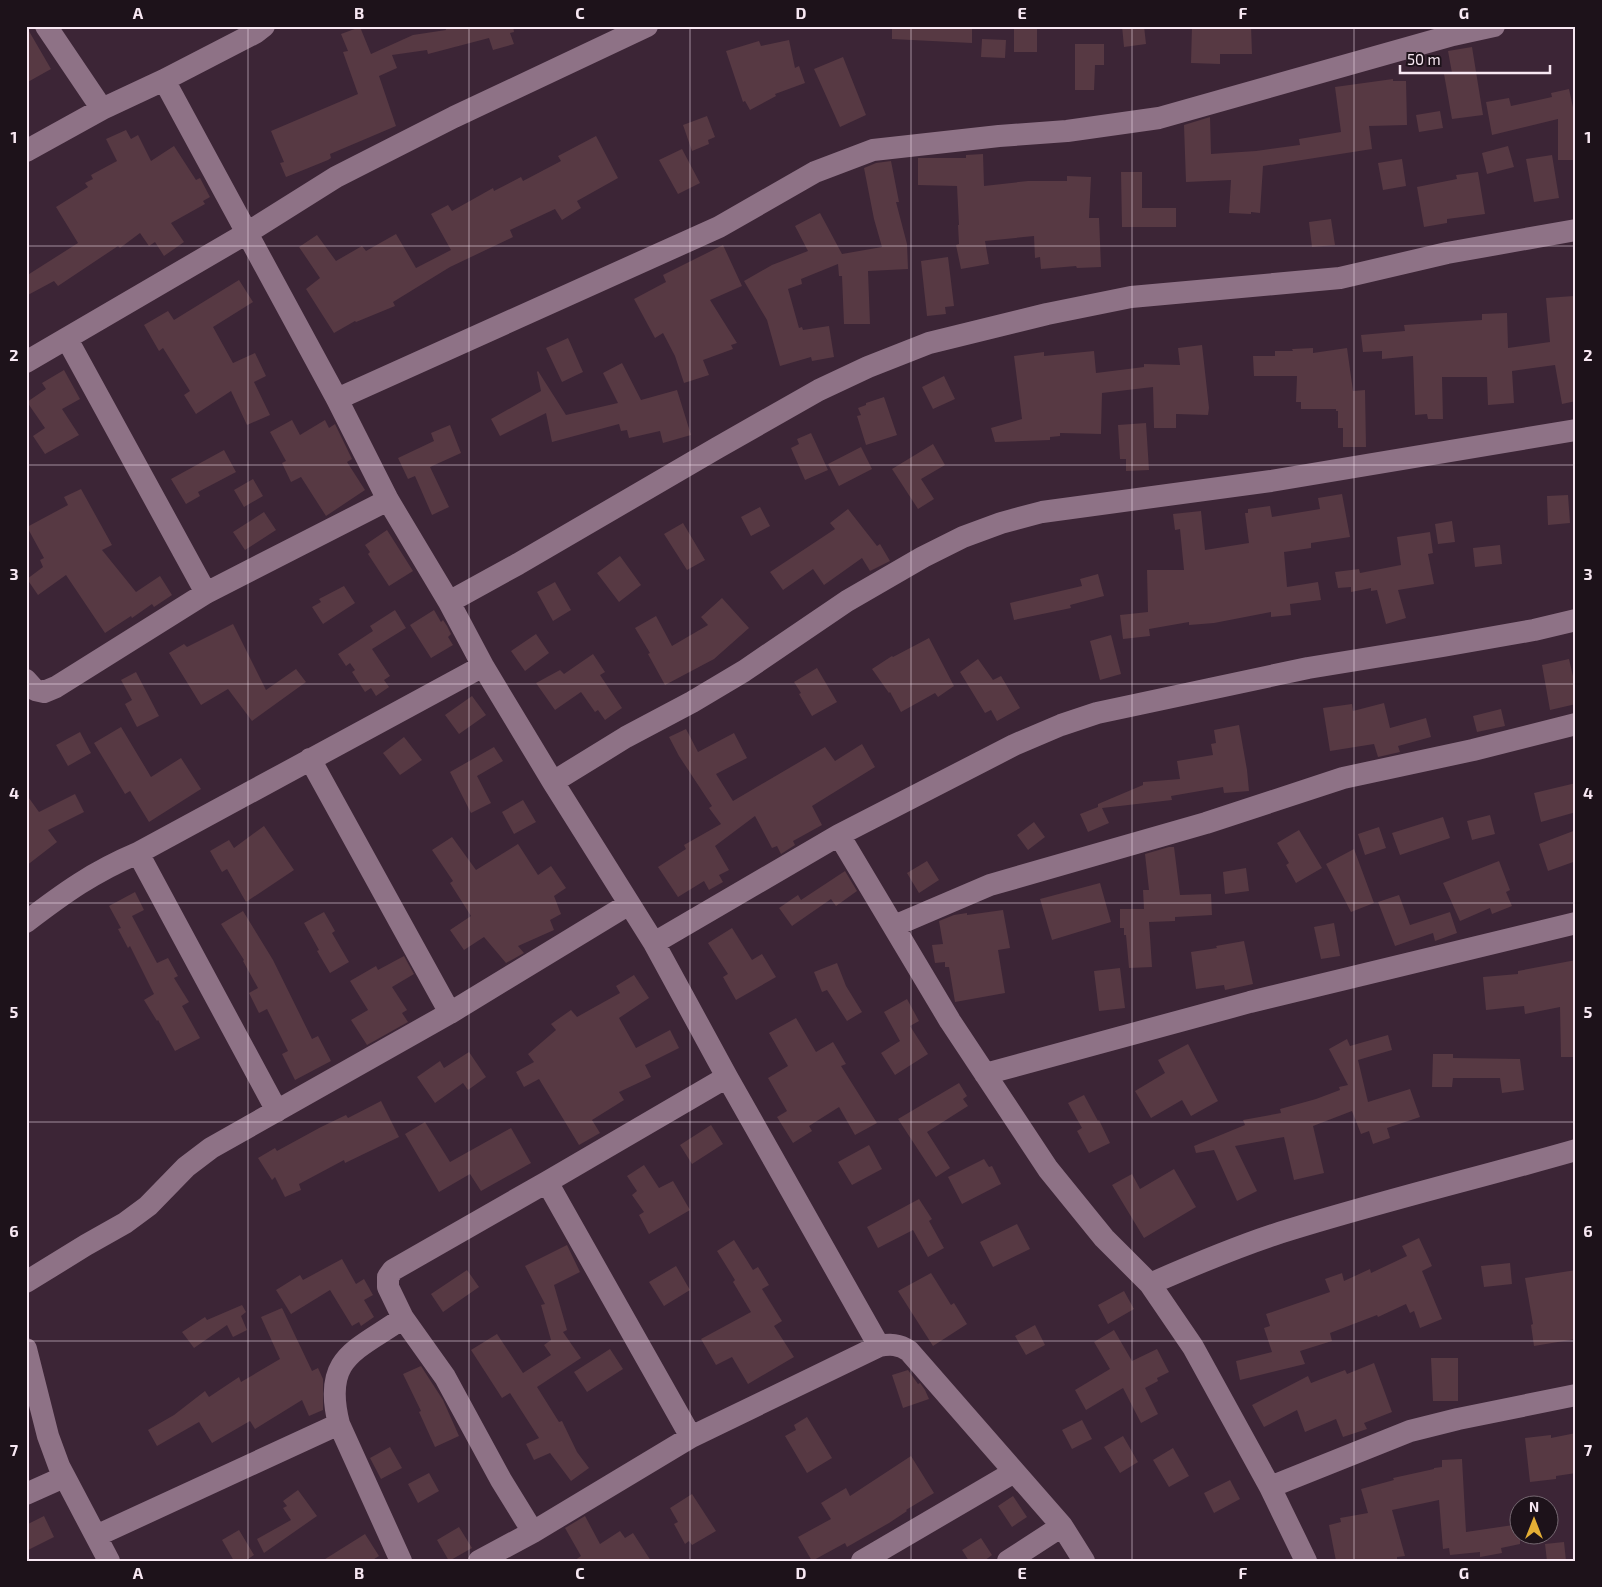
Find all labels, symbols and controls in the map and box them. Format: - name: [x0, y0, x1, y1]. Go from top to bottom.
- text: A: [133, 3, 144, 22]
- text: B: [354, 3, 364, 22]
- text: C: [575, 3, 585, 22]
- text: D: [796, 3, 807, 22]
- text: E: [1017, 3, 1027, 22]
- text: F: [1239, 3, 1248, 22]
- text: G: [1459, 3, 1469, 22]
- scale bar: [1400, 42, 1550, 74]
- text: 50 m: [1407, 50, 1441, 68]
- text: 1: [11, 127, 17, 146]
- text: 1: [1585, 127, 1591, 146]
- text: 2: [9, 345, 19, 364]
- text: 2: [1583, 345, 1593, 364]
- text: 3: [9, 564, 19, 583]
- text: 3: [1583, 564, 1593, 583]
- text: 4: [9, 783, 19, 802]
- text: 4: [1583, 783, 1593, 802]
- text: 5: [10, 1002, 19, 1021]
- text: 5: [1584, 1002, 1593, 1021]
- text: 6: [9, 1221, 19, 1240]
- text: 6: [1583, 1221, 1593, 1240]
- text: 7: [10, 1440, 19, 1459]
- text: 7: [1584, 1440, 1593, 1459]
- north arrow: [1510, 1494, 1560, 1544]
- text: N: [1529, 1498, 1539, 1515]
- text: A: [133, 1563, 144, 1582]
- text: B: [354, 1563, 364, 1582]
- text: C: [575, 1563, 585, 1582]
- text: D: [796, 1563, 807, 1582]
- text: E: [1017, 1563, 1027, 1582]
- text: F: [1239, 1563, 1248, 1582]
- text: G: [1459, 1563, 1469, 1582]

